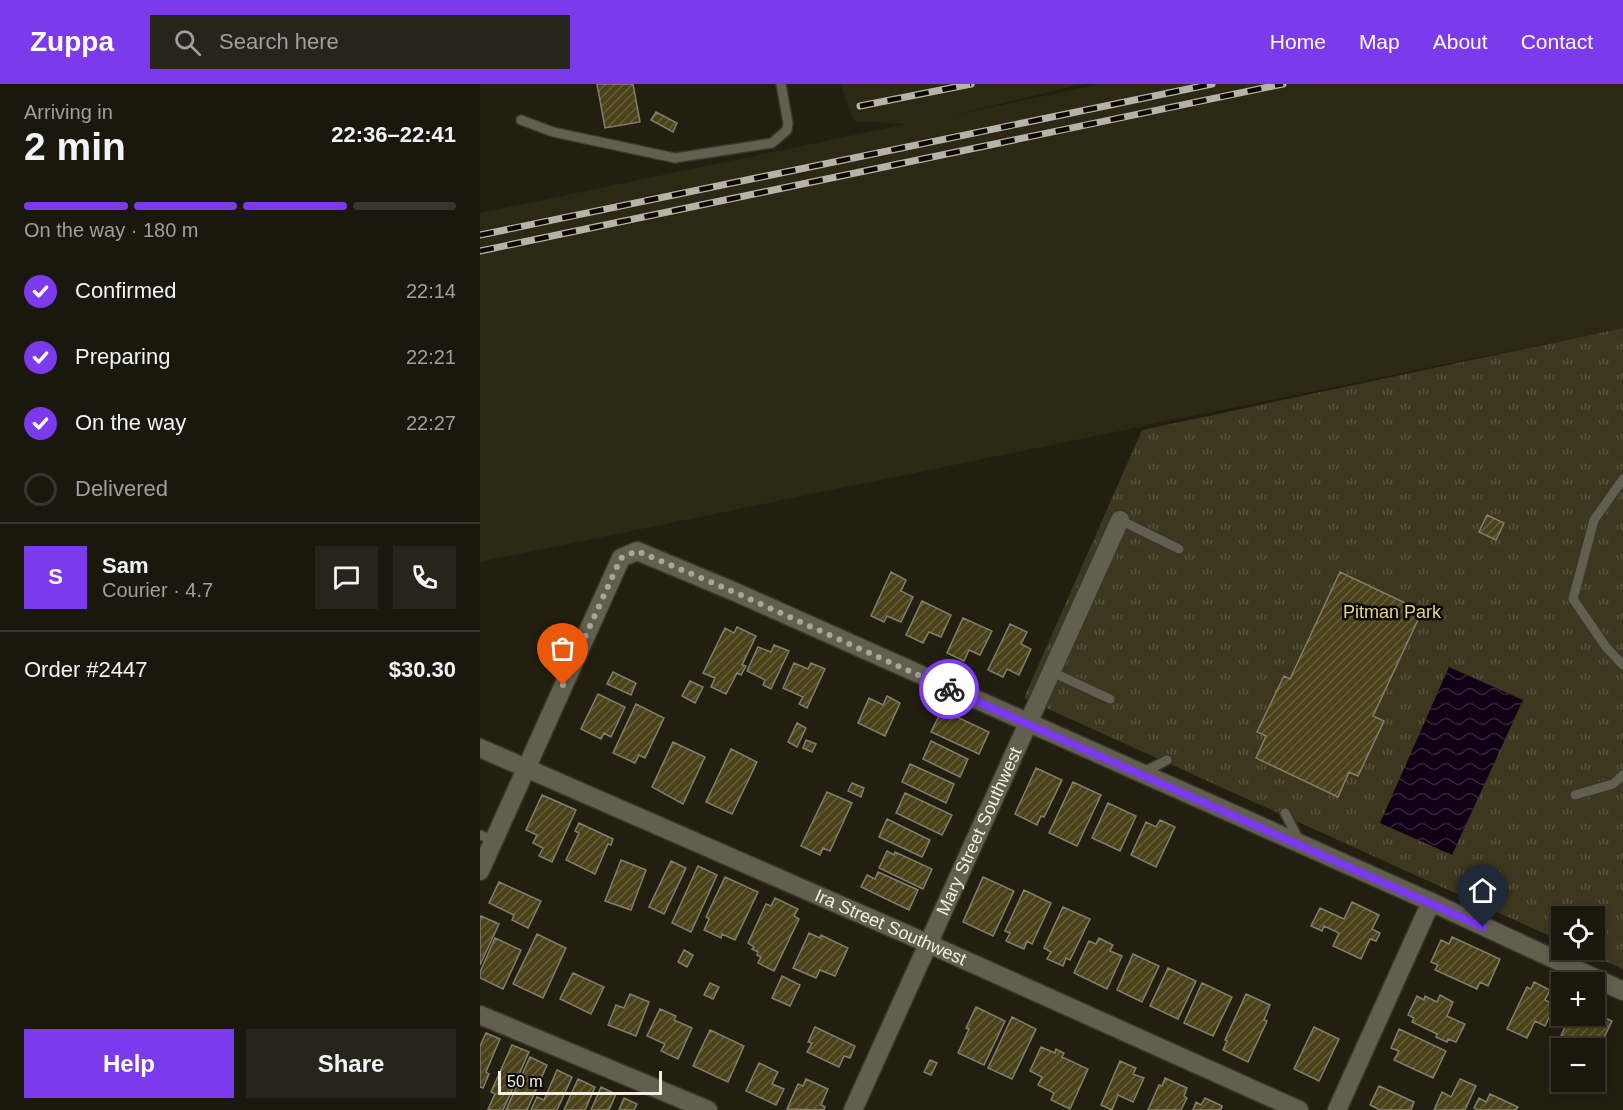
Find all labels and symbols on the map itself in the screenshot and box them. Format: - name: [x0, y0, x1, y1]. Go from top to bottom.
- park label: Pitman Park: [1343, 602, 1442, 622]
- pin: [537, 623, 588, 685]
- courier: [919, 659, 979, 719]
- street label: Mary Street Southwest: [932, 744, 1026, 918]
- pin: [1457, 865, 1508, 927]
- street label: Ira Street Southwest: [812, 885, 969, 969]
- scale bar: [498, 1068, 662, 1096]

